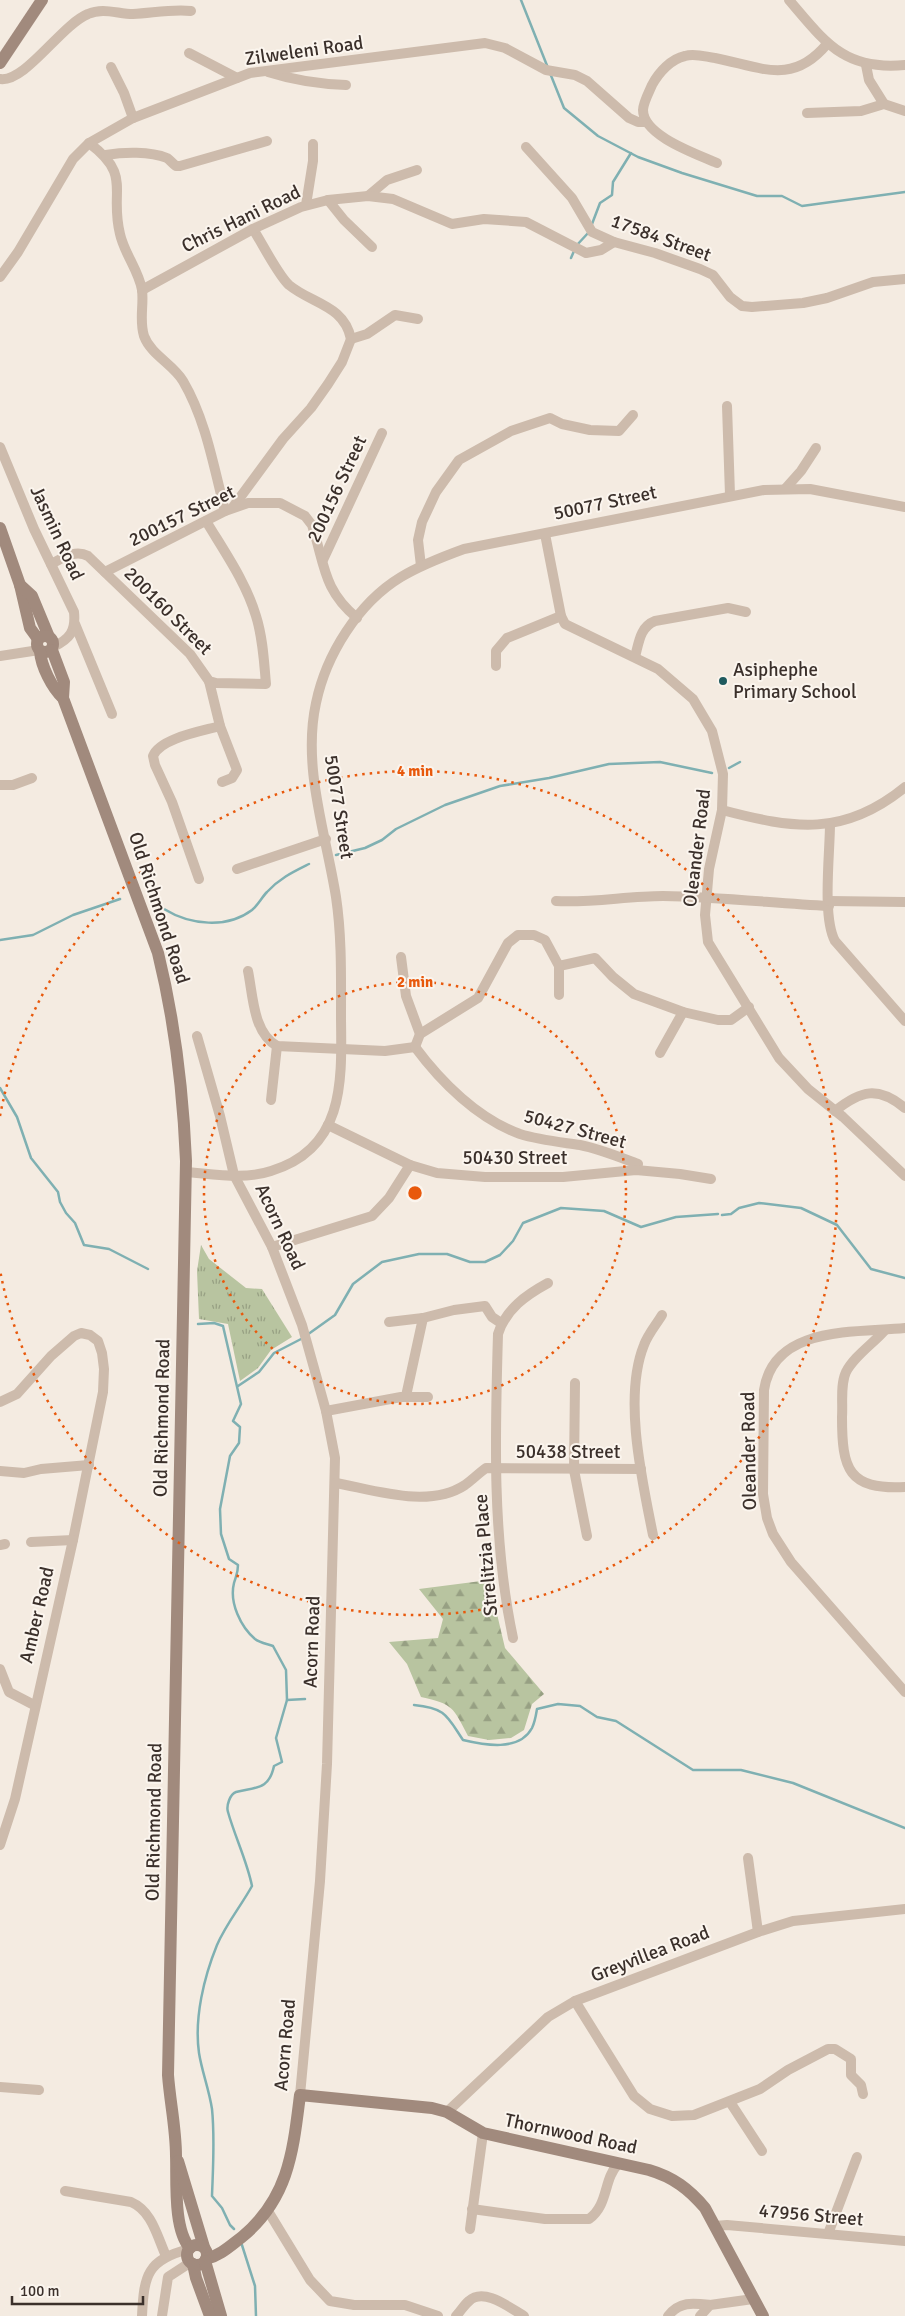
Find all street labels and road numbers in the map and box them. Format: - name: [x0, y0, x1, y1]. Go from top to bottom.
- street label: Zilweleni Road: [243, 31, 365, 71]
- street label: Chris Hani Road: [178, 180, 304, 258]
- street label: 17584 Street: [608, 209, 715, 267]
- street label: 200156 Street: [302, 431, 372, 546]
- street label: 200157 Street: [125, 480, 239, 552]
- street label: 50077 Street: [551, 480, 659, 526]
- street label: Jasmin Road: [25, 482, 89, 584]
- street label: 200160 Street: [119, 562, 217, 660]
- street label: 50077 Street: [319, 753, 359, 861]
- street label: Oleander Road: [678, 788, 716, 908]
- street label: Old Richmond Road: [123, 829, 195, 987]
- street label: 50427 Street: [521, 1104, 629, 1154]
- street label: 50430 Street: [463, 1146, 568, 1170]
- street label: Acorn Road: [250, 1180, 310, 1274]
- street label: Old Richmond Road: [149, 1339, 175, 1497]
- street label: Oleander Road: [736, 1391, 762, 1511]
- street label: 50438 Street: [516, 1440, 621, 1464]
- street label: Strelitzia Place: [469, 1493, 503, 1617]
- street label: Amber Road: [14, 1564, 60, 1666]
- street label: Acorn Road: [298, 1595, 326, 1689]
- street label: Old Richmond Road: [141, 1743, 167, 1901]
- street label: Greyvillea Road: [587, 1920, 713, 1988]
- street label: Acorn Road: [269, 1998, 301, 2092]
- street label: Thornwood Road: [503, 2108, 639, 2160]
- street label: 47956 Street: [758, 2198, 865, 2232]

